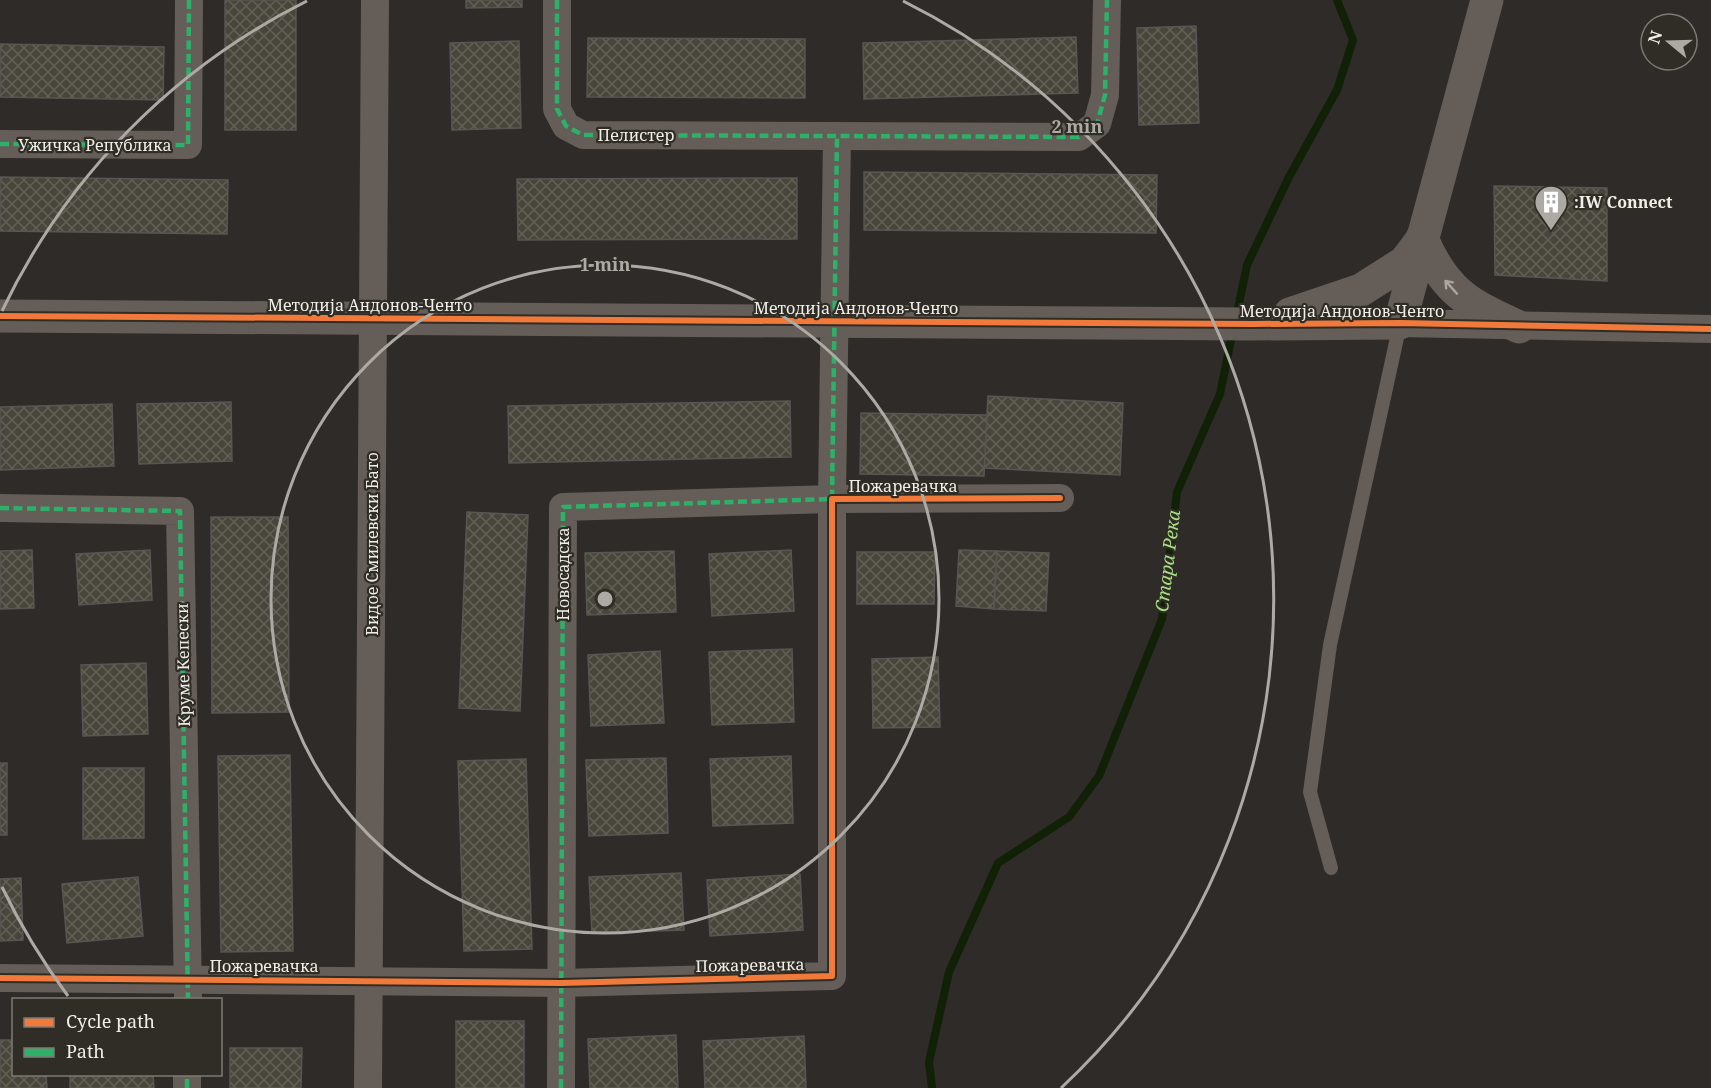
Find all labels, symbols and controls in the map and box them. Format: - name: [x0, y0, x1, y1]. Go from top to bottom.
- north arrow: [1639, 12, 1699, 72]
- text: N: [1642, 27, 1667, 47]
- text: 2 min: [1052, 114, 1102, 138]
- street label: Пелистер: [598, 124, 674, 146]
- street label: Ужичка Република: [18, 134, 172, 156]
- building icon: :IW Connect: [1533, 184, 1569, 231]
- place label: :IW Connect: [1574, 191, 1673, 213]
- text: 1 min: [580, 252, 630, 276]
- one-way arrow: [1444, 279, 1458, 294]
- street label: Методија Андонов-Ченто: [268, 294, 472, 316]
- street label: Методија Андонов-Ченто: [754, 297, 958, 319]
- street label: Методија Андонов-Ченто: [1240, 300, 1444, 322]
- street label: Видое Смилевски Бато: [361, 452, 383, 636]
- street label: Пожаревачка: [848, 475, 958, 497]
- water label: Стара Река: [1149, 508, 1185, 613]
- street label: Новосадска: [552, 527, 574, 621]
- centre of rings: [595, 589, 615, 609]
- street label: Круме Кепески: [171, 603, 195, 727]
- street label: Пожаревачка: [695, 953, 805, 977]
- street label: Пожаревачка: [209, 955, 319, 977]
- legend: [12, 998, 222, 1076]
- text: Cycle path: [66, 1009, 155, 1033]
- text: Path: [66, 1039, 105, 1063]

